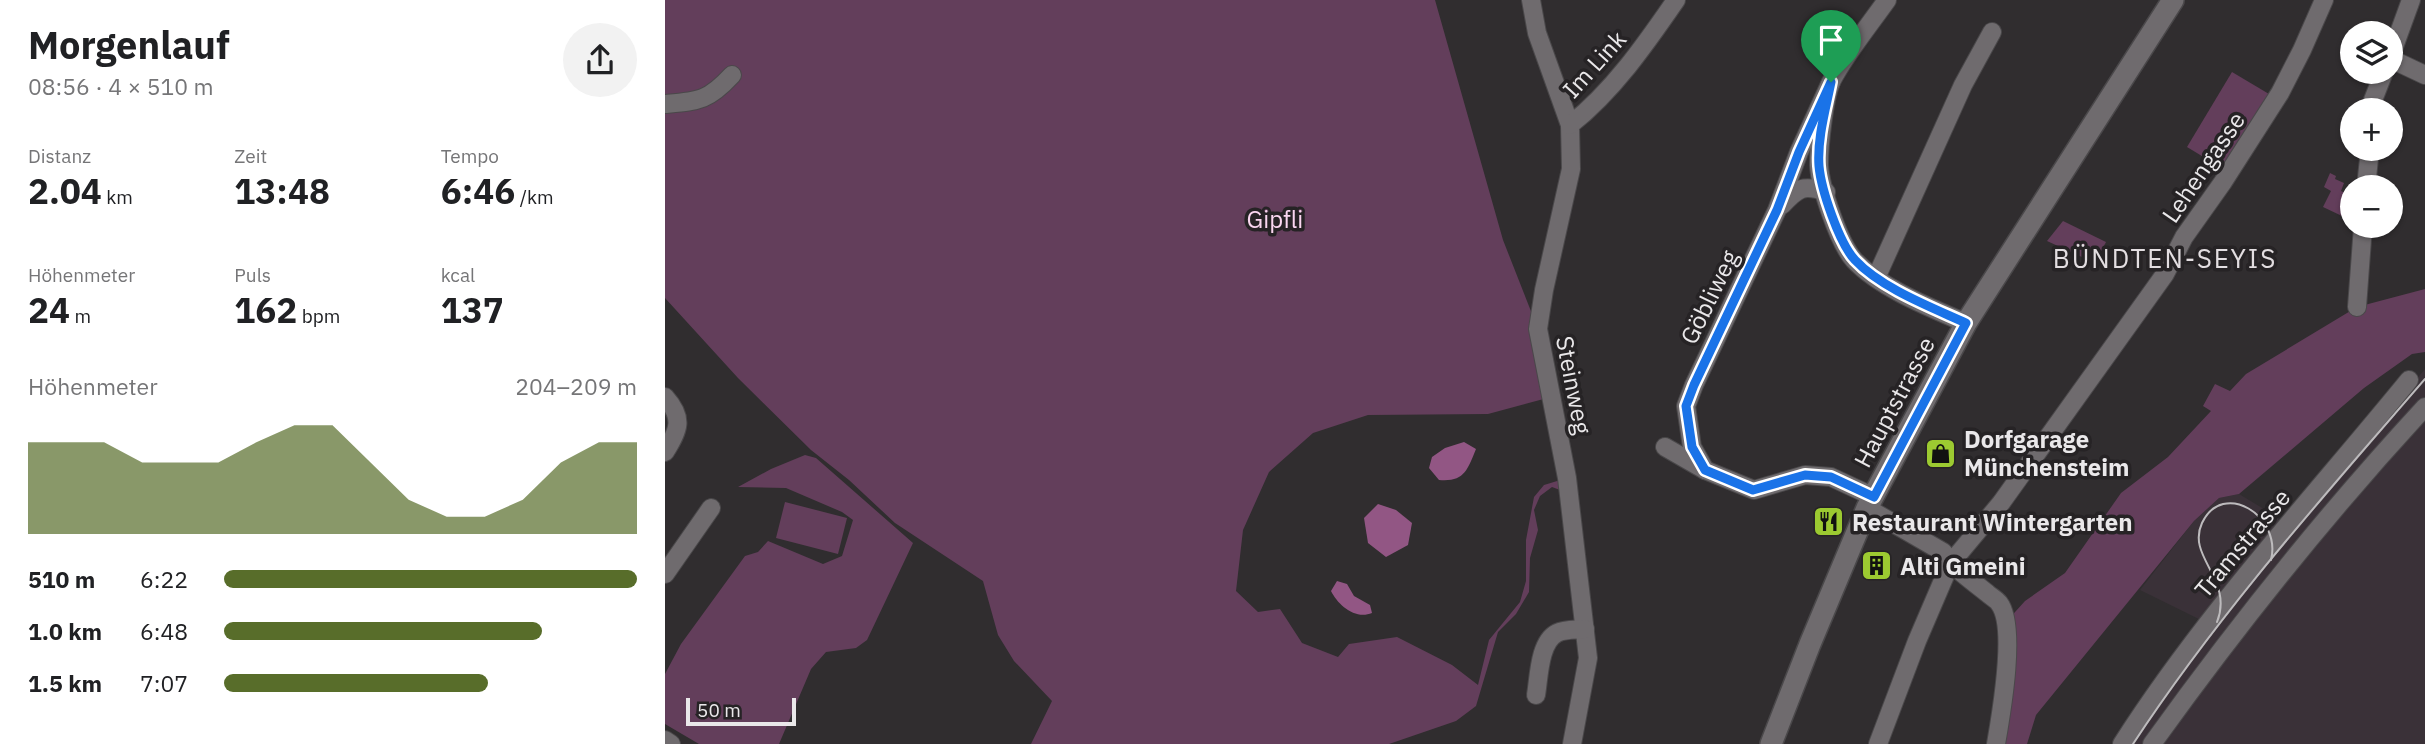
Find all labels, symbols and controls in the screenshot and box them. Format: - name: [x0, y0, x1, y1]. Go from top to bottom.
- pin: [1801, 10, 1861, 82]
- text: Morgenlauf: [28, 20, 230, 69]
- icon: arrive: [1812, 21, 1850, 59]
- map controls: [2340, 21, 2403, 238]
- button: layers: [2340, 21, 2403, 84]
- button: share: [563, 23, 637, 97]
- street label: Im Link: [1555, 23, 1633, 105]
- text: 08:56 · 4 × 510 m: [28, 71, 214, 101]
- button: +: [2340, 98, 2403, 161]
- street label: Lehengasse: [2154, 105, 2252, 229]
- text: Distanz: [28, 144, 91, 168]
- text: Zeit: [234, 144, 267, 168]
- text: Tempo: [441, 144, 499, 168]
- text: 2.04: [28, 168, 102, 214]
- text: 13:48: [234, 168, 330, 214]
- text: 6:46: [441, 168, 515, 214]
- button: −: [2340, 175, 2403, 238]
- text: km: [102, 185, 133, 209]
- text: /km: [515, 185, 554, 209]
- park label: Gipfli: [1247, 203, 1303, 235]
- district label: BÜNDTEN-SEYIS: [2053, 241, 2277, 275]
- street label: Göbliweg: [1673, 244, 1746, 349]
- text: Höhenmeter: [28, 263, 135, 287]
- text: Puls: [234, 263, 271, 287]
- text: kcal: [441, 263, 475, 287]
- text: 24: [28, 287, 70, 333]
- text: 162: [234, 287, 297, 333]
- text: 137: [441, 287, 504, 333]
- text: m: [70, 304, 91, 328]
- text: bpm: [297, 304, 340, 328]
- street label: Hauptstrasse: [1846, 331, 1942, 473]
- street label: Steinweg: [1549, 333, 1599, 437]
- text: Höhenmeter: [28, 371, 158, 401]
- text: 204–209 m: [515, 371, 637, 401]
- place label: Dorfgarage Münchensteim: [1964, 423, 2130, 483]
- shop icon: Dorfgarage Münchensteim: [1924, 436, 1958, 470]
- street label: Tramstrasse: [2187, 482, 2297, 604]
- restaurant icon: Restaurant Wintergarten: [1812, 505, 1846, 539]
- place label: Restaurant Wintergarten: [1852, 506, 2133, 538]
- building icon: Alti Gmeini: [1860, 549, 1894, 583]
- place label: Alti Gmeini: [1900, 550, 2026, 582]
- text: 510 m: [28, 564, 95, 594]
- text: 6:22: [140, 564, 188, 594]
- text: 1.0 km: [28, 616, 102, 646]
- text: 6:48: [140, 616, 188, 646]
- text: 1.5 km: [28, 668, 102, 698]
- text: 7:07: [140, 668, 188, 698]
- scale bar: [686, 695, 796, 727]
- text: 50 m: [697, 698, 741, 722]

